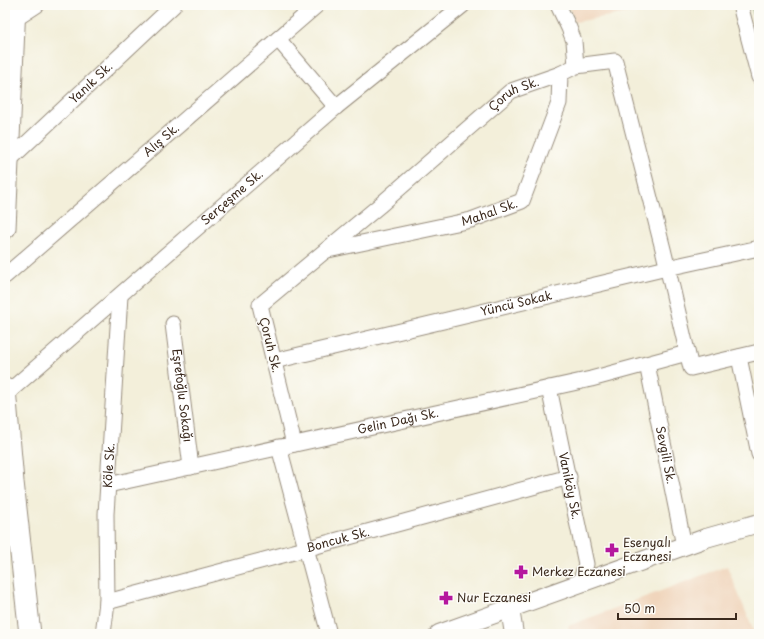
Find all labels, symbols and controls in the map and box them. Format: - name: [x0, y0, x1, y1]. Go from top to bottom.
- street label: Yanık Sk.: [65, 57, 116, 107]
- street label: Çoruh Sk.: [484, 72, 541, 115]
- street label: Alış Sk.: [139, 119, 183, 160]
- street label: Serçeşme Sk.: [196, 165, 266, 229]
- street label: Mahal Sk.: [460, 193, 520, 230]
- street label: Yüncü Sokak: [478, 285, 554, 320]
- street label: Çoruh Sk.: [255, 315, 287, 374]
- street label: Eşrefoğlu Sokağı: [168, 347, 198, 443]
- street label: Gelin Dağı Sk.: [356, 403, 440, 438]
- street label: Sevgili Sk.: [652, 425, 681, 485]
- street label: Köle Sk.: [98, 442, 119, 489]
- street label: Vaniköy Sk.: [555, 450, 586, 521]
- street label: Boncuk Sk.: [304, 522, 371, 556]
- place label: Esenyalı Eczanesi: [623, 533, 672, 565]
- pharmacy icon: Esenyalı Eczanesi: [604, 542, 620, 558]
- place label: Merkez Eczanesi: [532, 562, 626, 580]
- pharmacy icon: Merkez Eczanesi: [513, 564, 529, 580]
- place label: Nur Eczanesi: [457, 588, 531, 606]
- pharmacy icon: Nur Eczanesi: [438, 590, 454, 606]
- scale bar: [618, 595, 736, 621]
- text: 50 m: [624, 599, 655, 617]

